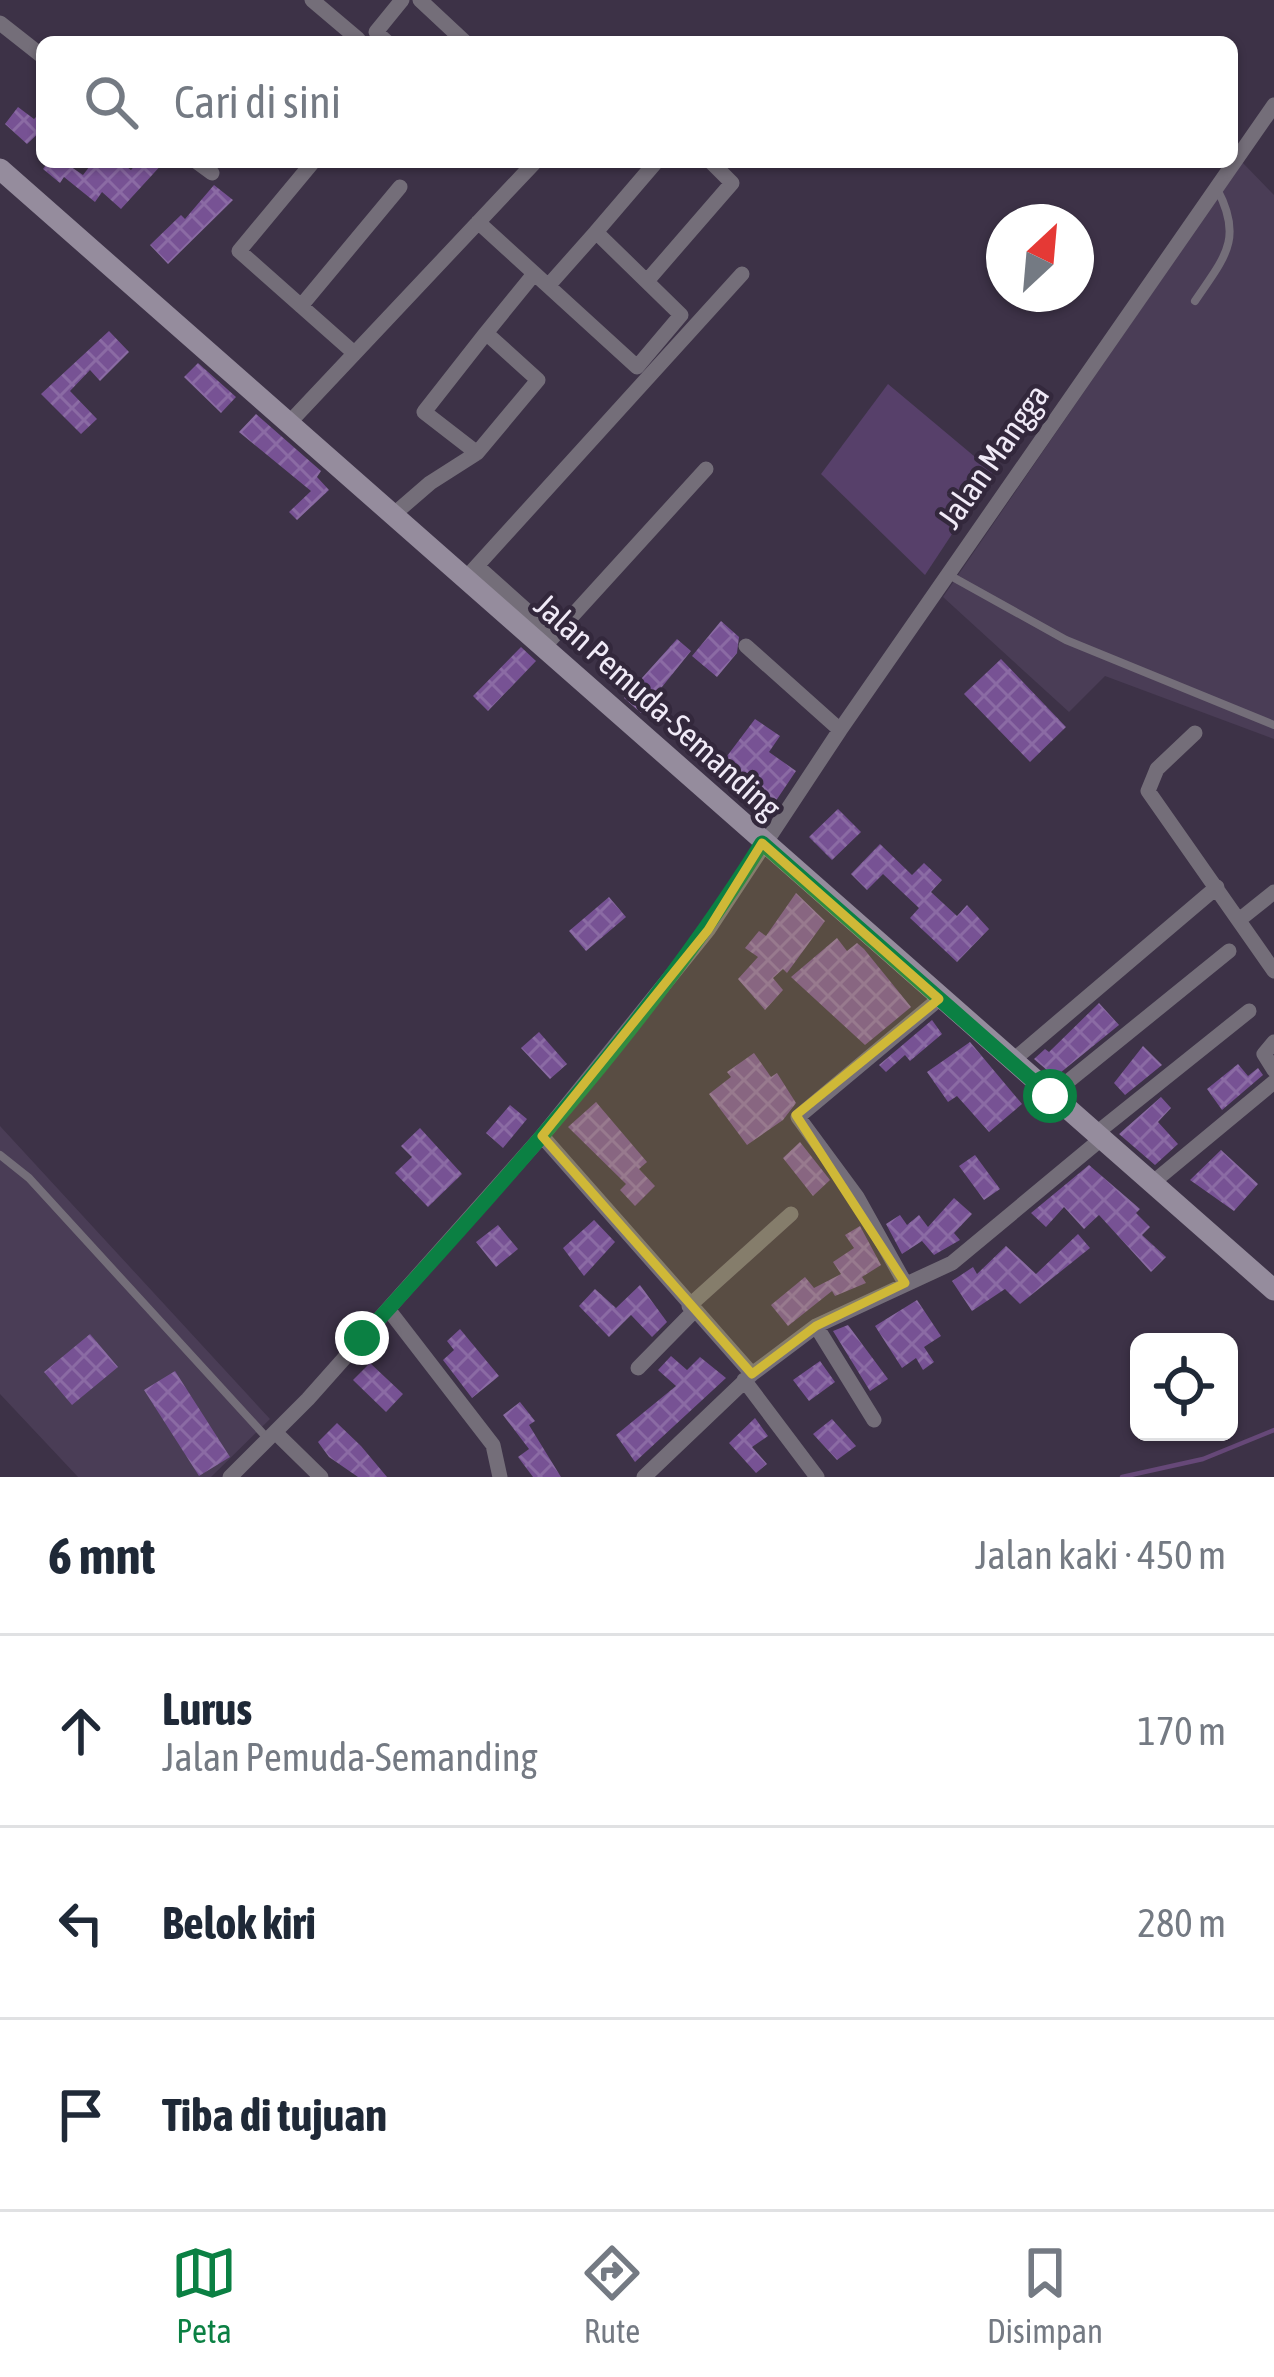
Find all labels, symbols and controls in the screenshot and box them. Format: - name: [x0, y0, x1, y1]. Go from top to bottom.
- search box: [36, 36, 1238, 168]
- icon: search: [78, 69, 144, 135]
- text: Cari di sini: [174, 76, 341, 128]
- north arrow: [986, 204, 1094, 312]
- street label: Jalan Mangga: [930, 377, 1056, 535]
- street label: Jalan Pemuda-Semanding: [527, 586, 789, 827]
- route start: [1023, 1069, 1077, 1123]
- route end: [335, 1311, 389, 1365]
- map controls: [1130, 1333, 1238, 1441]
- button: locate: [1130, 1333, 1238, 1441]
- text: 6 mnt: [48, 1526, 155, 1585]
- text: Jalan kaki · 450 m: [975, 1533, 1226, 1577]
- text: Lurus: [162, 1683, 252, 1735]
- icon: ahead: [48, 1698, 114, 1764]
- text: 170 m: [1138, 1709, 1226, 1753]
- text: Jalan Pemuda-Semanding: [162, 1735, 537, 1779]
- icon: left: [48, 1890, 114, 1956]
- text: Belok kiri: [162, 1897, 316, 1949]
- text: 280 m: [1138, 1901, 1226, 1945]
- icon: arrive: [48, 2082, 114, 2148]
- text: Tiba di tujuan: [162, 2089, 387, 2141]
- tab: Peta: [171, 2240, 237, 2350]
- tab: Rute: [579, 2240, 645, 2350]
- tab: Disimpan: [987, 2240, 1103, 2350]

